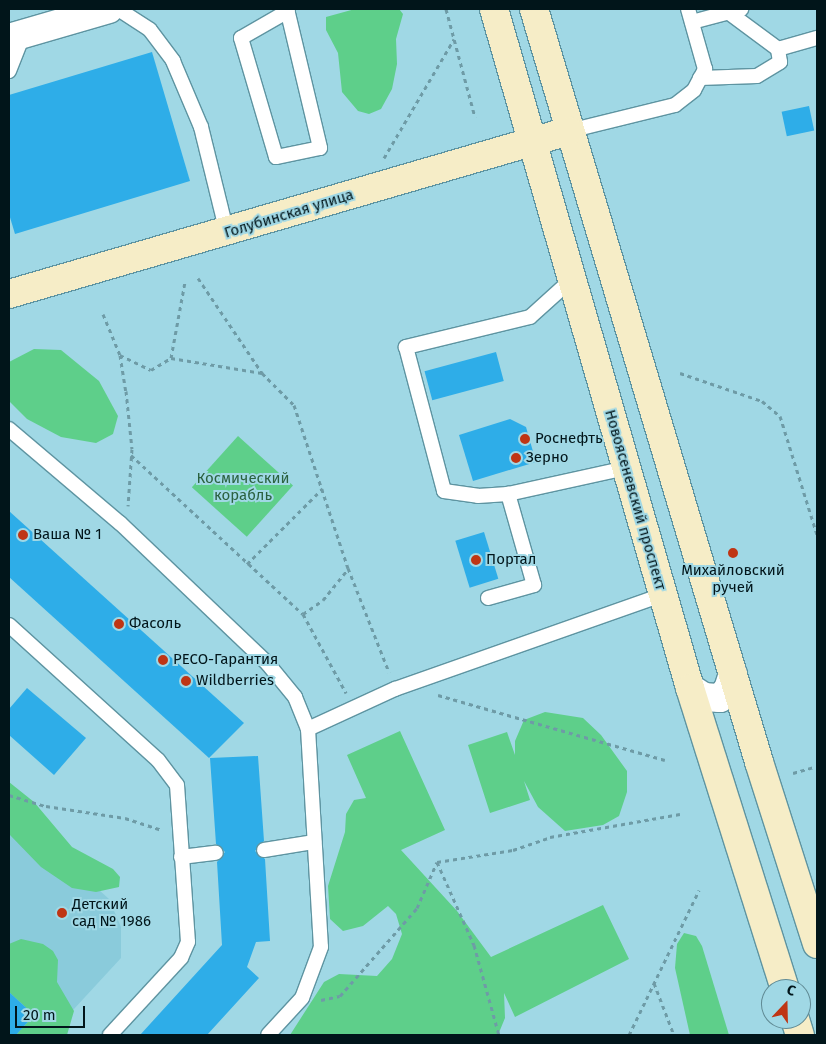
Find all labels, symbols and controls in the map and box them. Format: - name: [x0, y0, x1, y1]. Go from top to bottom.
- street label: Голубинская улица: [222, 186, 356, 242]
- street label: Новоясеневский проспект: [601, 408, 669, 592]
- place label: Роснефть: [535, 430, 603, 448]
- marker: Роснефть: [519, 433, 531, 445]
- place label: Зерно: [526, 449, 569, 467]
- marker: Зерно: [510, 452, 522, 464]
- park label: Космический корабль: [196, 469, 290, 504]
- place label: Ваша № 1: [33, 526, 102, 544]
- marker: Ваша № 1: [17, 529, 29, 541]
- marker: Михайловский ручей: [727, 547, 739, 559]
- place label: Портал: [486, 551, 536, 569]
- marker: Портал: [470, 554, 482, 566]
- place label: Михайловский ручей: [681, 561, 785, 596]
- place label: Фасоль: [129, 615, 181, 633]
- marker: Фасоль: [113, 618, 125, 630]
- place label: РЕСО-Гарантия: [173, 651, 278, 669]
- marker: РЕСО-Гарантия: [157, 654, 169, 666]
- place label: Wildberries: [196, 672, 274, 690]
- marker: Wildberries: [180, 675, 192, 687]
- place label: Детский сад № 1986: [72, 895, 151, 930]
- marker: Детский сад № 1986: [56, 907, 68, 919]
- north arrow: [761, 979, 811, 1029]
- text: С: [784, 981, 798, 1000]
- scale bar: [18, 996, 88, 1028]
- text: 20 m: [23, 1006, 56, 1024]

